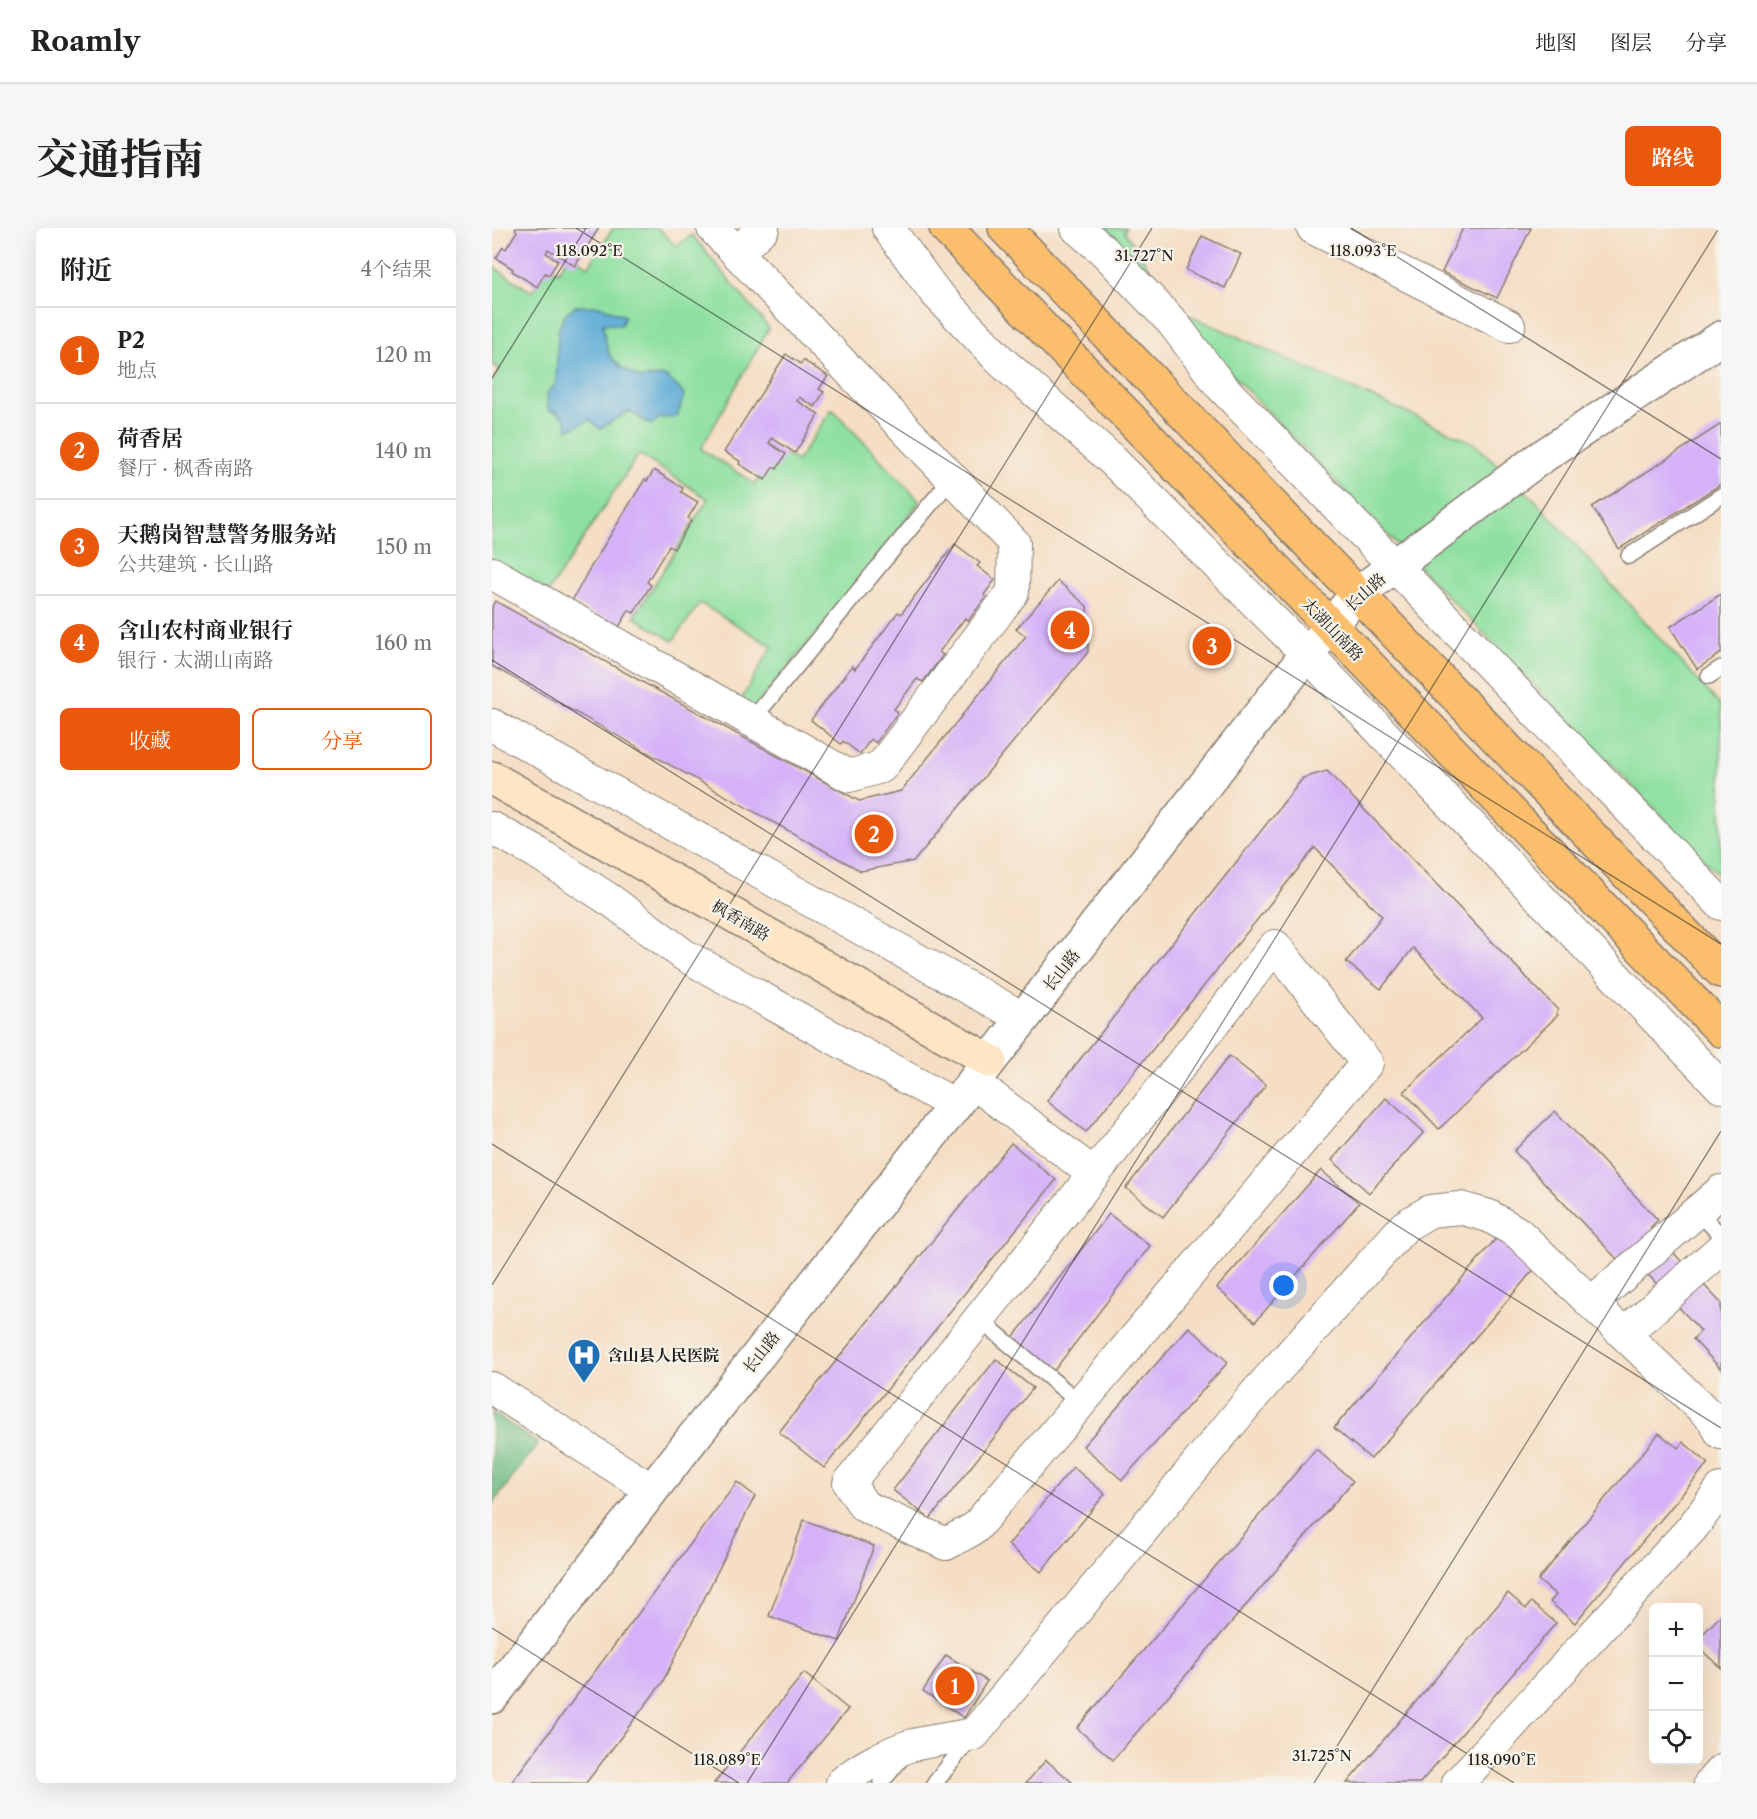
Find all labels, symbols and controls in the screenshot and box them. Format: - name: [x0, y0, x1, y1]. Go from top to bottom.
- text: Roamly: [30, 24, 140, 58]
- text: 地图: [1535, 30, 1577, 55]
- text: 图层: [1610, 30, 1652, 55]
- text: 分享: [1685, 30, 1727, 55]
- button: 路线: [1625, 126, 1721, 186]
- text: 交通指南: [36, 133, 204, 185]
- text: 118.092°E: [555, 241, 623, 260]
- text: 118.093°E: [1329, 241, 1397, 260]
- text: 31.727°N: [1114, 246, 1174, 265]
- text: 附近: [60, 254, 112, 286]
- text: 4个结果: [360, 257, 432, 281]
- text: P2: [117, 327, 145, 354]
- text: 1: [75, 343, 84, 367]
- text: 120 m: [375, 343, 432, 367]
- text: 地点: [117, 358, 157, 382]
- text: 荷香居: [117, 425, 183, 452]
- text: 2: [74, 439, 85, 463]
- text: 140 m: [375, 439, 432, 463]
- text: 餐厅 · 枫香南路: [117, 456, 253, 480]
- text: 天鹅岗智慧警务服务站: [117, 521, 337, 548]
- text: 3: [74, 535, 85, 559]
- text: 150 m: [376, 535, 432, 559]
- text: 公共建筑 · 长山路: [117, 552, 273, 576]
- street label: 长山路: [1340, 569, 1390, 615]
- street label: 太湖山南路: [1298, 593, 1368, 665]
- pin: 4: [1050, 608, 1090, 652]
- text: 含山农村商业银行: [117, 617, 293, 644]
- pin: 3: [1192, 624, 1232, 668]
- text: 4: [74, 631, 85, 655]
- text: 160 m: [375, 631, 432, 655]
- text: 银行 · 太湖山南路: [117, 648, 273, 672]
- button: 收藏: [60, 708, 240, 770]
- button: 分享: [252, 708, 432, 770]
- pin: 2: [854, 812, 893, 856]
- street label: 枫香南路: [708, 895, 774, 945]
- street label: 长山路: [1038, 945, 1084, 995]
- your location: [1269, 1271, 1298, 1300]
- street label: 长山路: [738, 1327, 784, 1377]
- hospital icon: 含山县人民医院: [566, 1337, 602, 1384]
- place label: 含山县人民医院: [607, 1345, 719, 1365]
- map controls: [1649, 1603, 1703, 1765]
- button: +: [1649, 1603, 1703, 1657]
- button: −: [1649, 1657, 1703, 1711]
- pin: 1: [936, 1664, 974, 1708]
- button: locate: [1649, 1711, 1703, 1765]
- text: 31.725°N: [1292, 1746, 1352, 1765]
- text: 118.089°E: [693, 1750, 761, 1769]
- text: 118.090°E: [1468, 1750, 1536, 1769]

